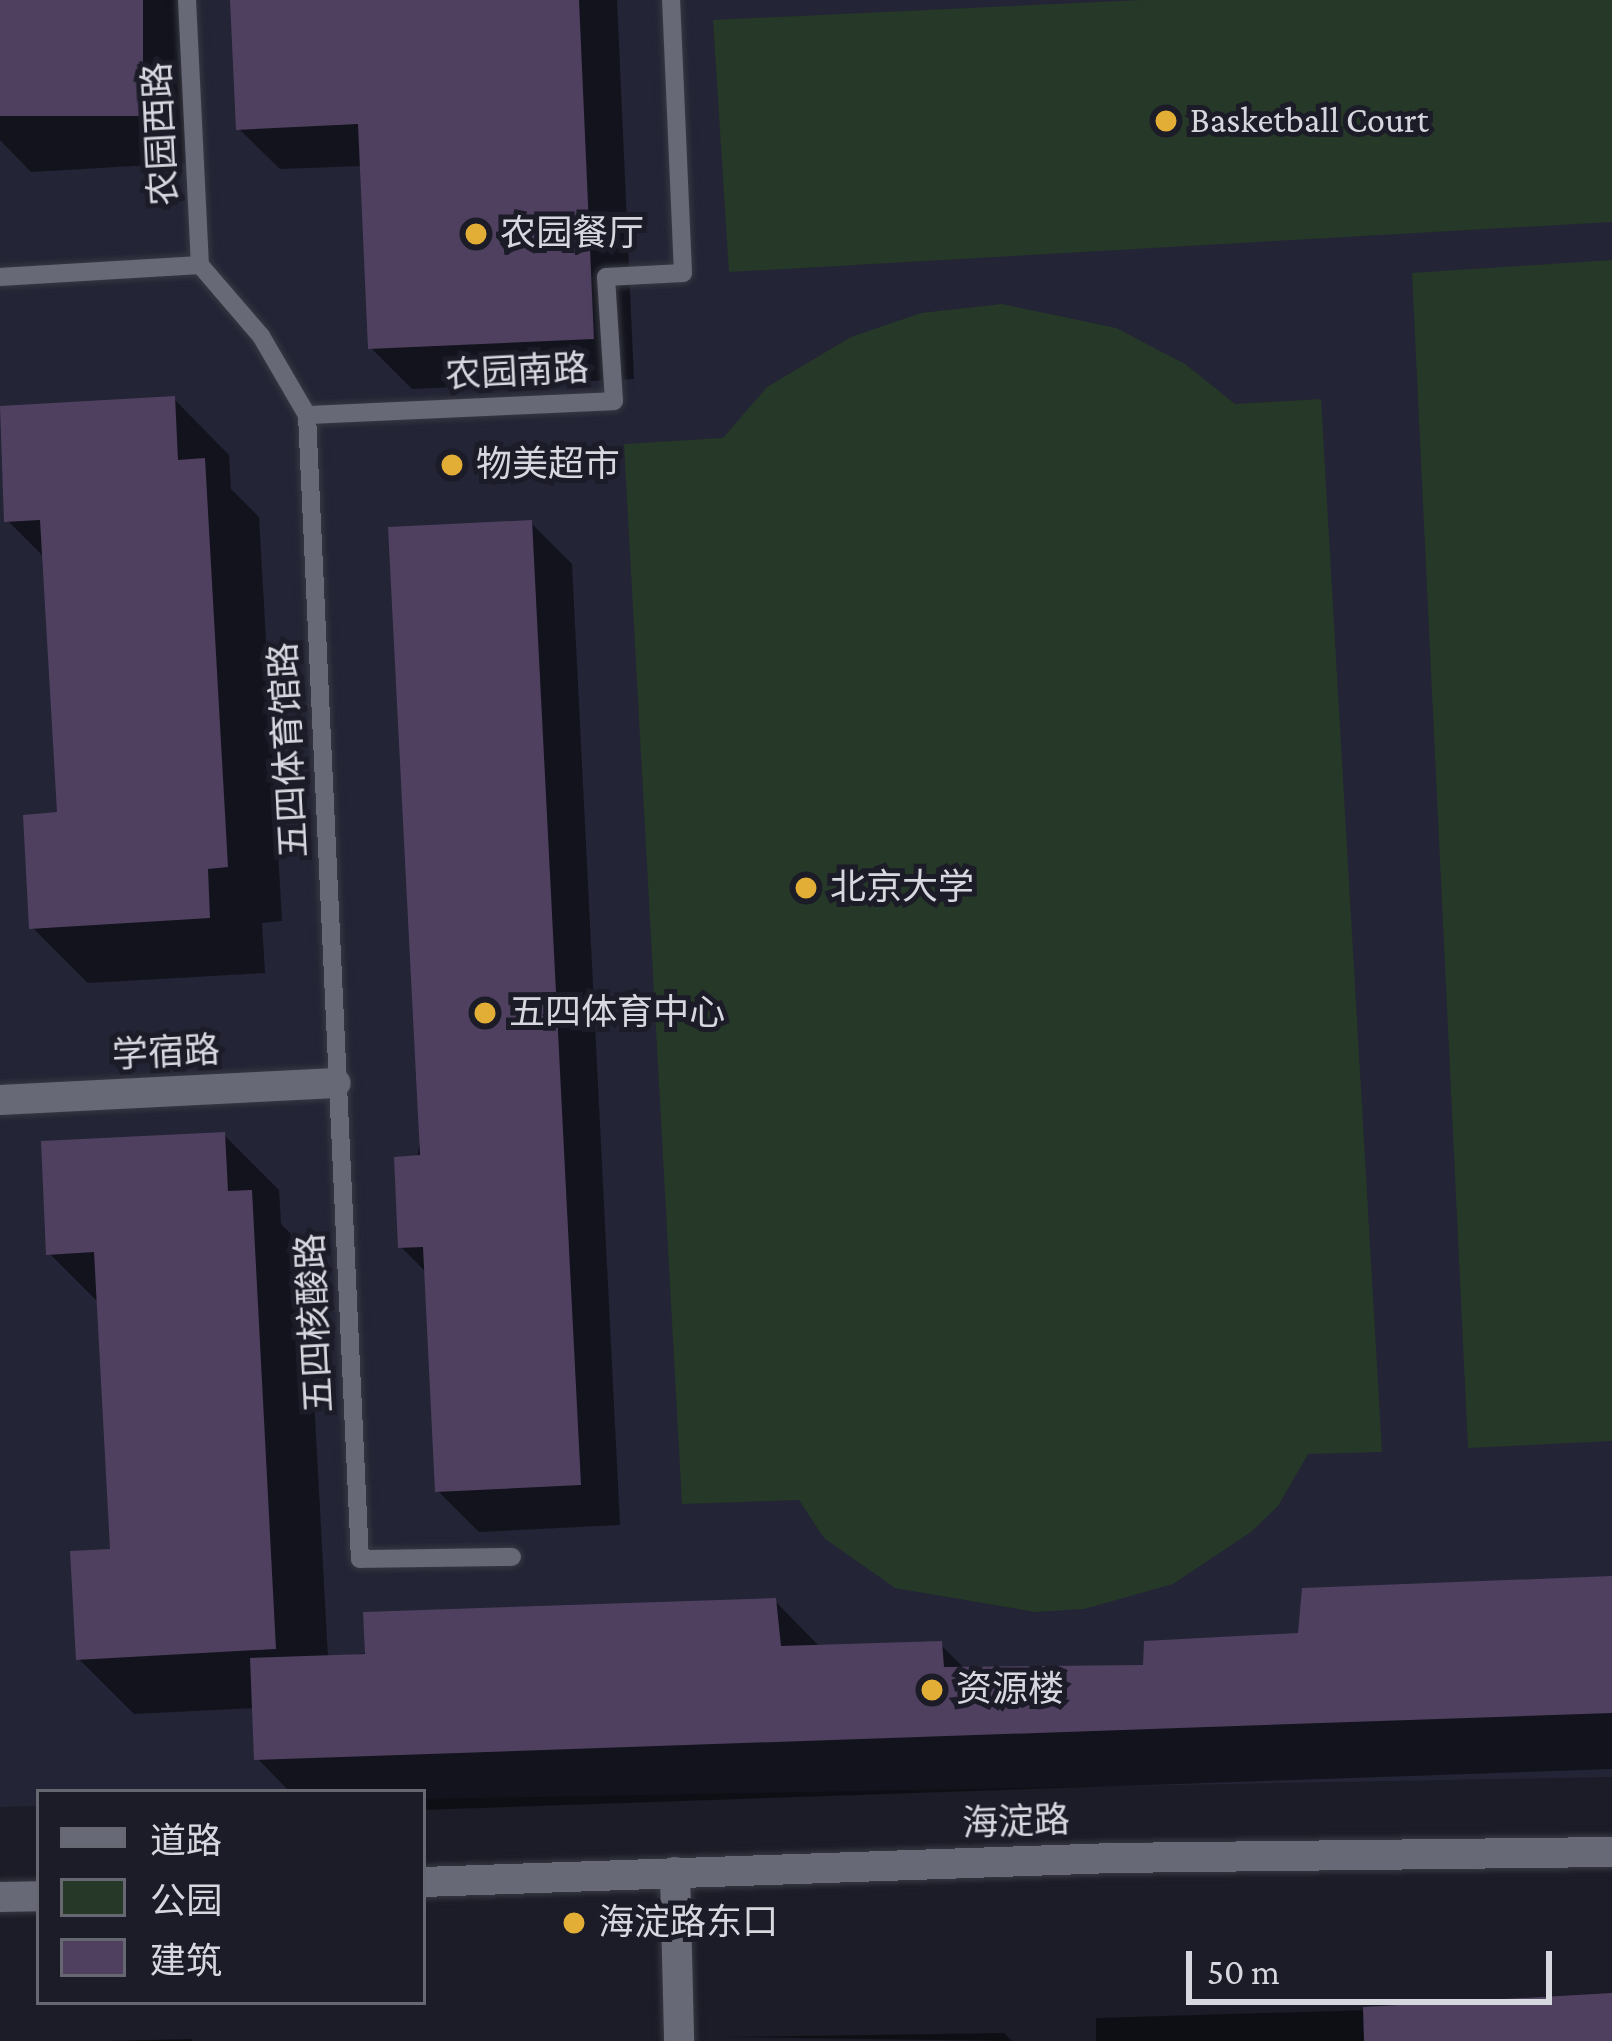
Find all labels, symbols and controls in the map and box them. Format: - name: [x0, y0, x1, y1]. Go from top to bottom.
- street label: 农园西路: [136, 61, 186, 207]
- place label: Basketball Court: [1190, 99, 1429, 143]
- marker: Basketball Court: [1153, 108, 1179, 134]
- place label: 农园餐厅: [500, 212, 644, 256]
- marker: 农园餐厅: [463, 221, 489, 247]
- street label: 农园南路: [444, 347, 590, 397]
- place label: 物美超市: [476, 443, 620, 487]
- marker: 物美超市: [439, 452, 465, 478]
- street label: 五四体育馆路: [262, 641, 316, 859]
- place label: 北京大学: [830, 866, 974, 910]
- marker: 北京大学: [793, 875, 819, 901]
- place label: 五四体育中心: [509, 991, 725, 1035]
- marker: 五四体育中心: [472, 1000, 498, 1026]
- street label: 学宿路: [111, 1029, 221, 1077]
- street label: 五四核酸路: [289, 1232, 341, 1414]
- place label: 资源楼: [956, 1668, 1064, 1712]
- marker: 资源楼: [919, 1677, 945, 1703]
- legend: [36, 1789, 426, 2005]
- street label: 海淀路: [961, 1799, 1071, 1845]
- text: 道路: [150, 1821, 222, 1861]
- text: 公园: [150, 1881, 222, 1921]
- place label: 海淀路东口: [598, 1901, 778, 1945]
- marker: 海淀路东口: [561, 1910, 587, 1936]
- scale bar: [1192, 1927, 1558, 2001]
- text: 建筑: [150, 1941, 222, 1981]
- text: 50 m: [1207, 1952, 1280, 1992]

